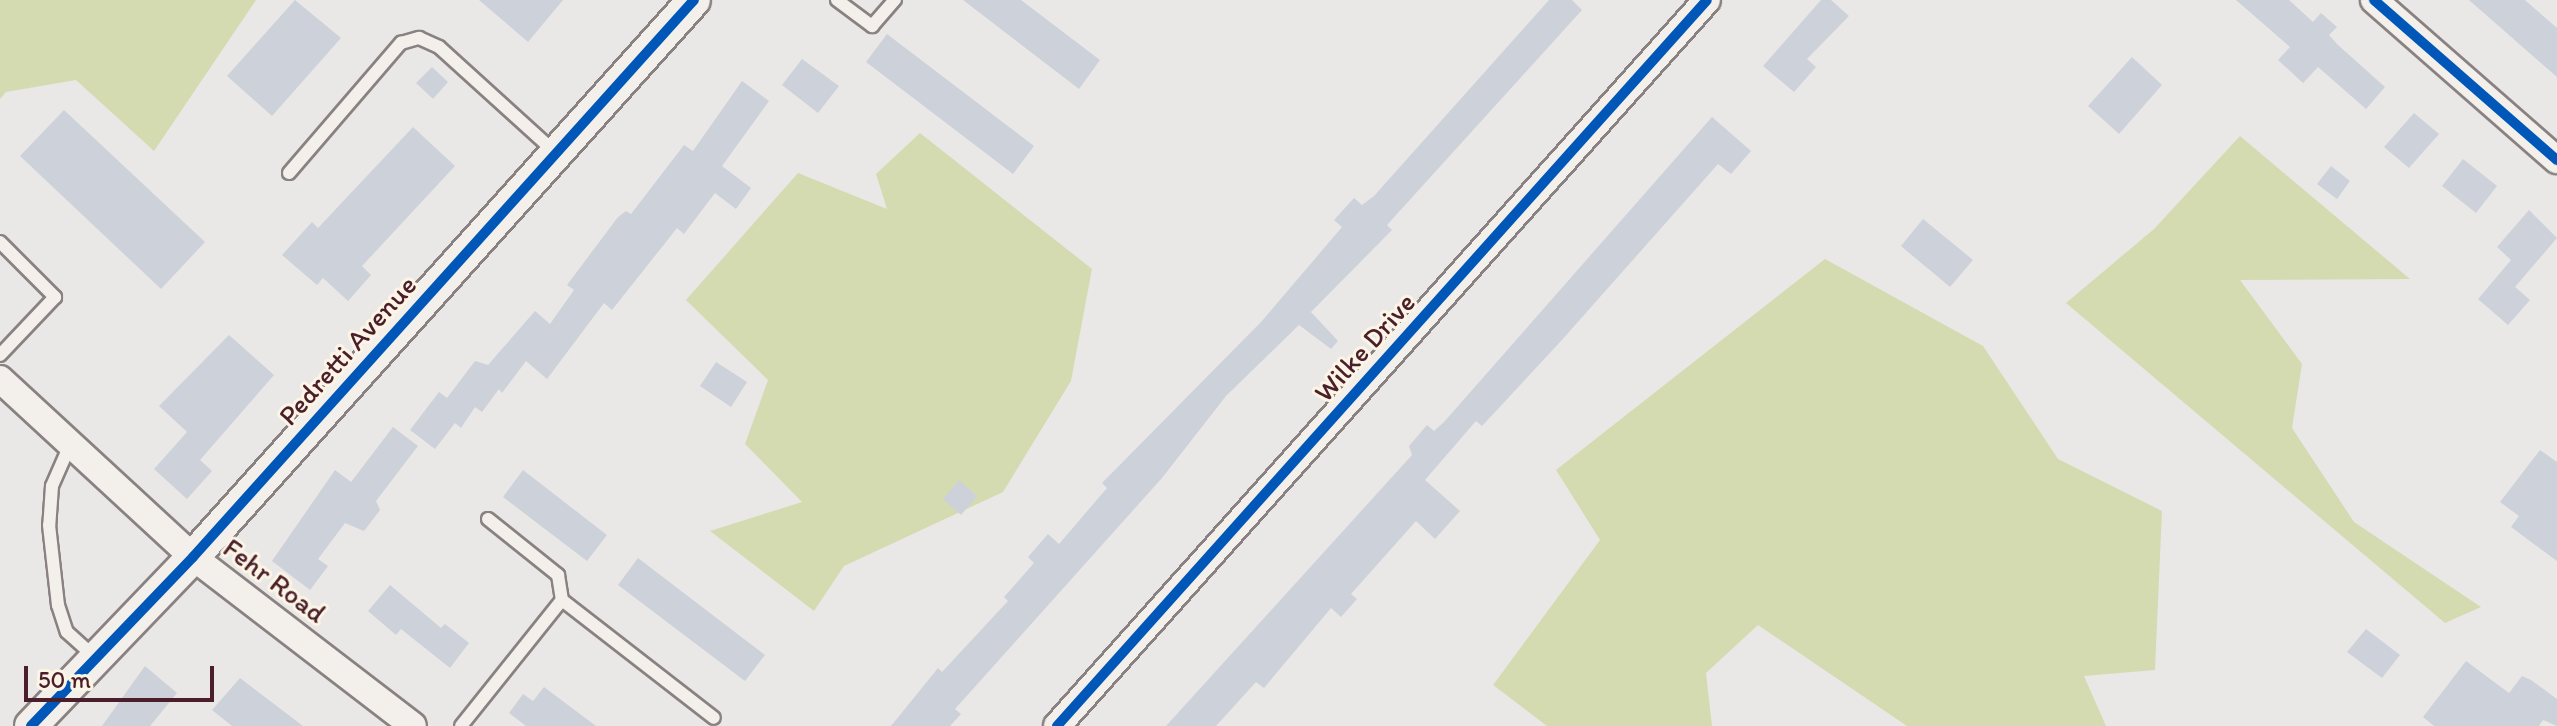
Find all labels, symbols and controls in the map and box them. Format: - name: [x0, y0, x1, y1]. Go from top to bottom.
- street label: Pedretti Avenue: [271, 269, 423, 431]
- street label: Wilke Drive: [1306, 285, 1422, 409]
- street label: Fehr Road: [217, 531, 333, 629]
- scale bar: [28, 650, 218, 700]
- text: 50 m: [38, 665, 91, 694]

